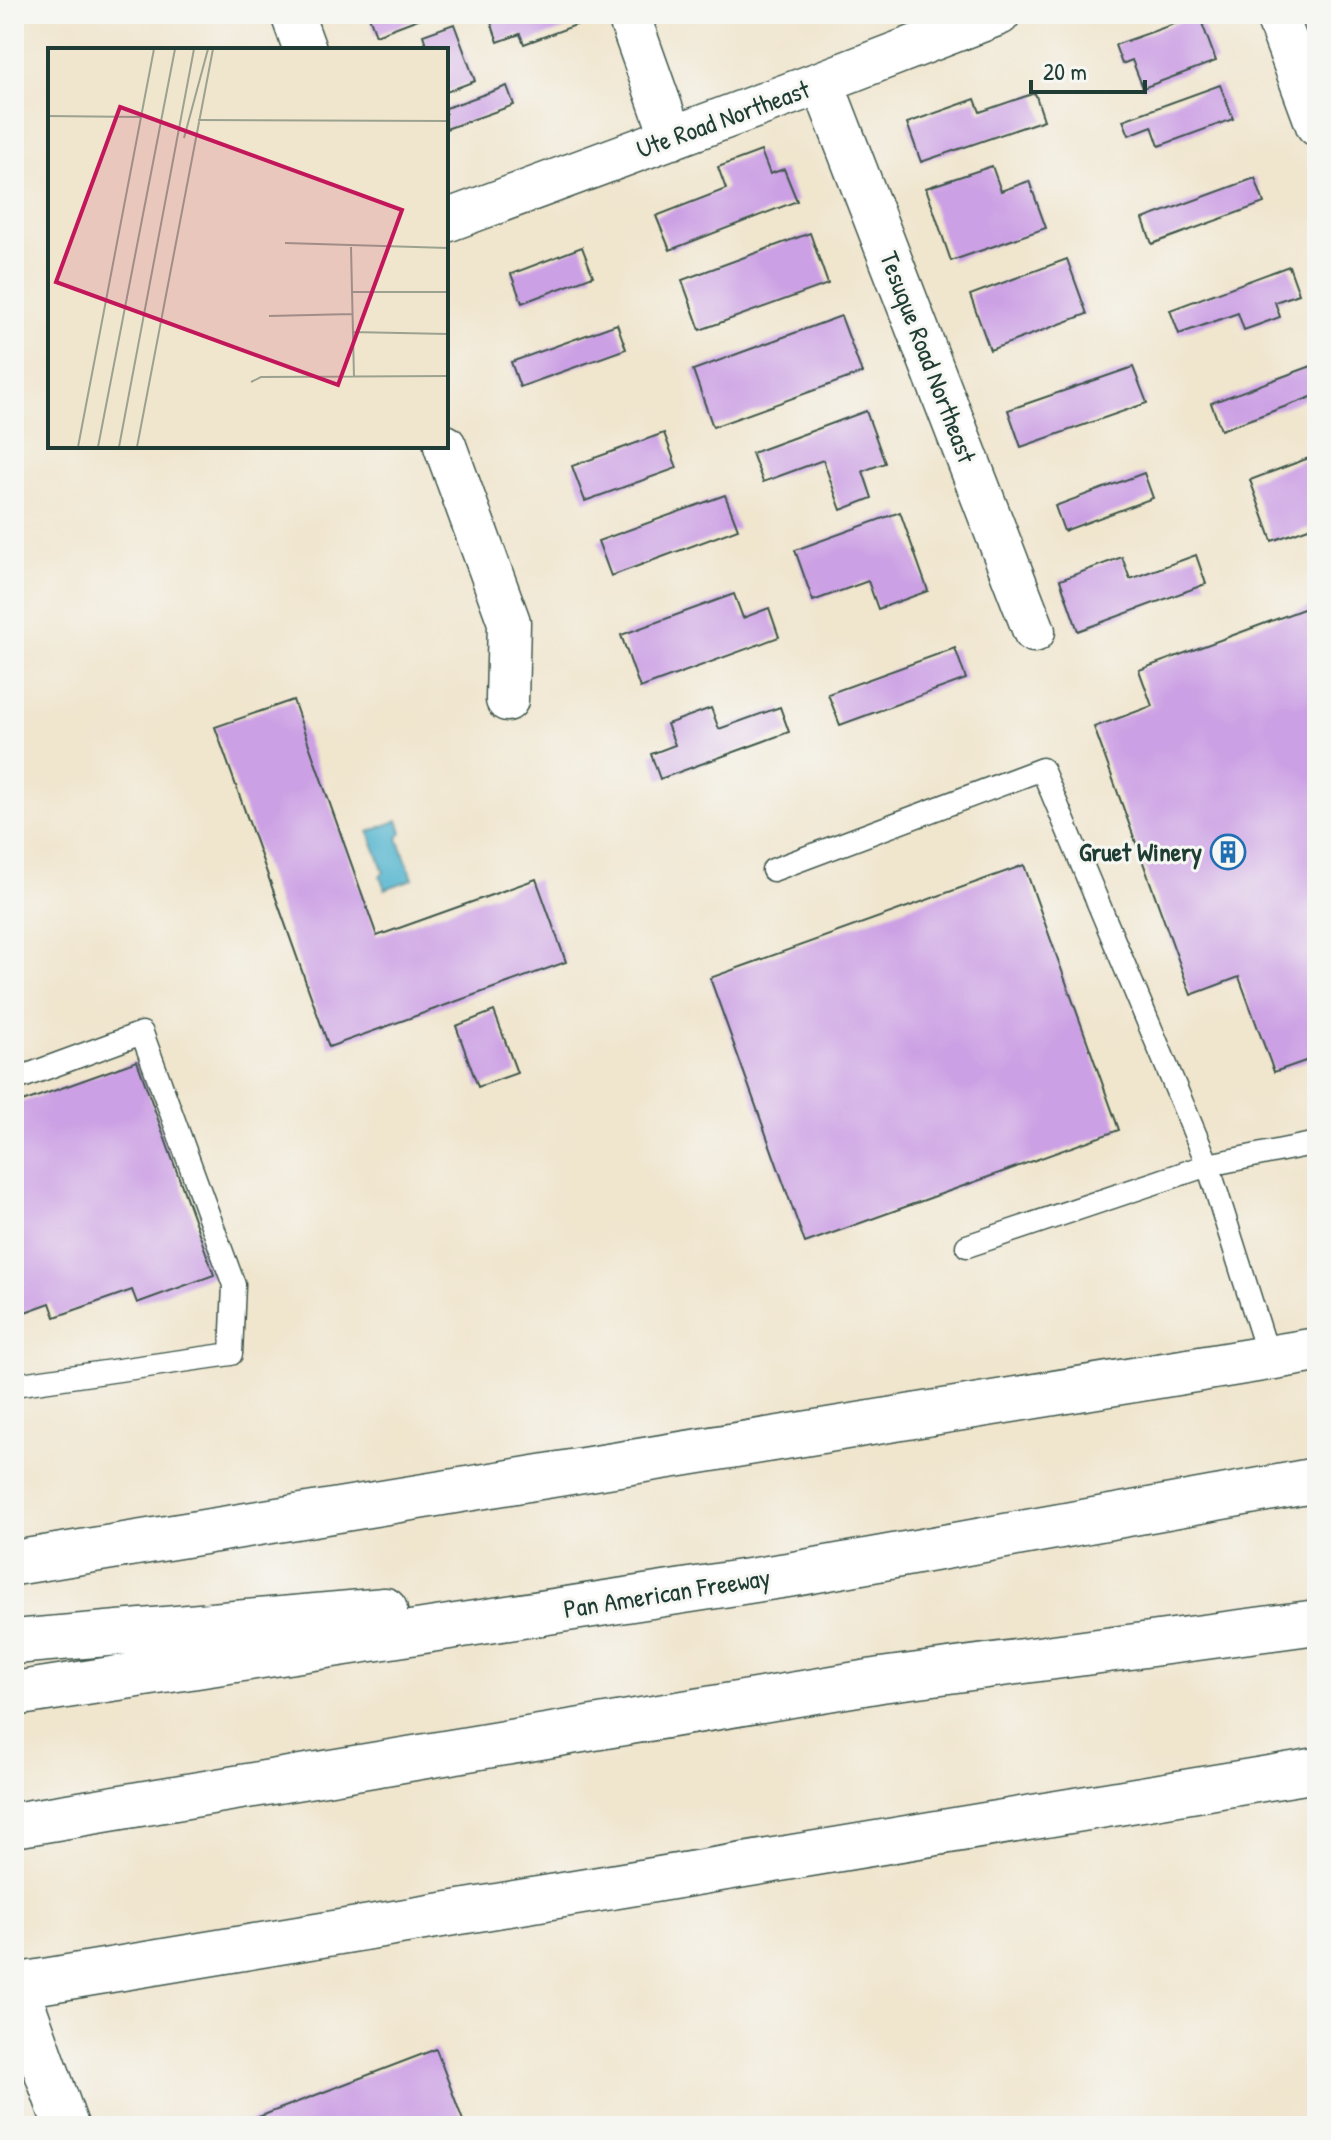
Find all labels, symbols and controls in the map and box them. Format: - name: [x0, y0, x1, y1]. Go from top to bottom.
- scale bar: [1031, 44, 1145, 94]
- inset map: [48, 48, 448, 448]
- text: 20 m: [1043, 55, 1087, 87]
- street label: Ute Road Northeast: [631, 71, 815, 166]
- street label: Tesuque Road Northeast: [872, 246, 985, 469]
- building icon: Gruet Winery: [1209, 833, 1247, 871]
- place label: Gruet Winery: [1079, 834, 1202, 870]
- street label: Pan American Freeway: [561, 1559, 773, 1626]

